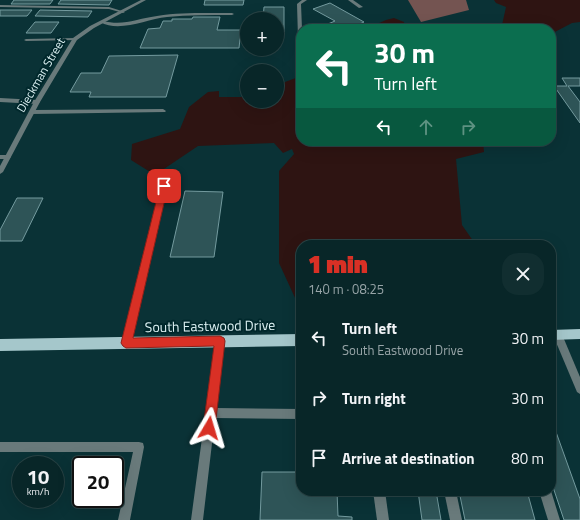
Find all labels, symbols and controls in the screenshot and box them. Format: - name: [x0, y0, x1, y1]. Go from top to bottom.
- map controls: [240, 12, 284, 108]
- button: +: [240, 12, 284, 56]
- text: 30 m: [374, 31, 435, 74]
- street label: Dieckman Street: [11, 33, 70, 116]
- icon: left: [308, 40, 360, 92]
- button: −: [240, 64, 284, 108]
- text: Turn left: [374, 70, 437, 97]
- icon: left: [373, 116, 395, 138]
- icon: ahead: [415, 116, 437, 138]
- icon: right: [457, 116, 479, 138]
- pin: [147, 169, 181, 203]
- icon: arrive: [153, 175, 175, 197]
- text: 1 min: [308, 246, 368, 282]
- button: close: [502, 253, 544, 295]
- text: 140 m · 08:25: [308, 279, 384, 299]
- street label: South Eastwood Drive: [145, 314, 275, 337]
- text: Turn left: [342, 317, 397, 340]
- icon: left: [308, 327, 330, 349]
- text: 30 m: [511, 327, 544, 350]
- text: South Eastwood Drive: [342, 340, 463, 360]
- icon: right: [308, 387, 330, 409]
- text: Turn right: [342, 387, 406, 410]
- text: 30 m: [511, 387, 544, 410]
- position arrow: [188, 407, 230, 449]
- icon: arrive: [308, 447, 330, 469]
- text: Arrive at destination: [342, 447, 475, 470]
- text: 80 m: [511, 447, 544, 470]
- speed limit sign: 20: [72, 456, 124, 508]
- text: 10: [27, 461, 49, 492]
- text: km/h: [27, 484, 49, 499]

